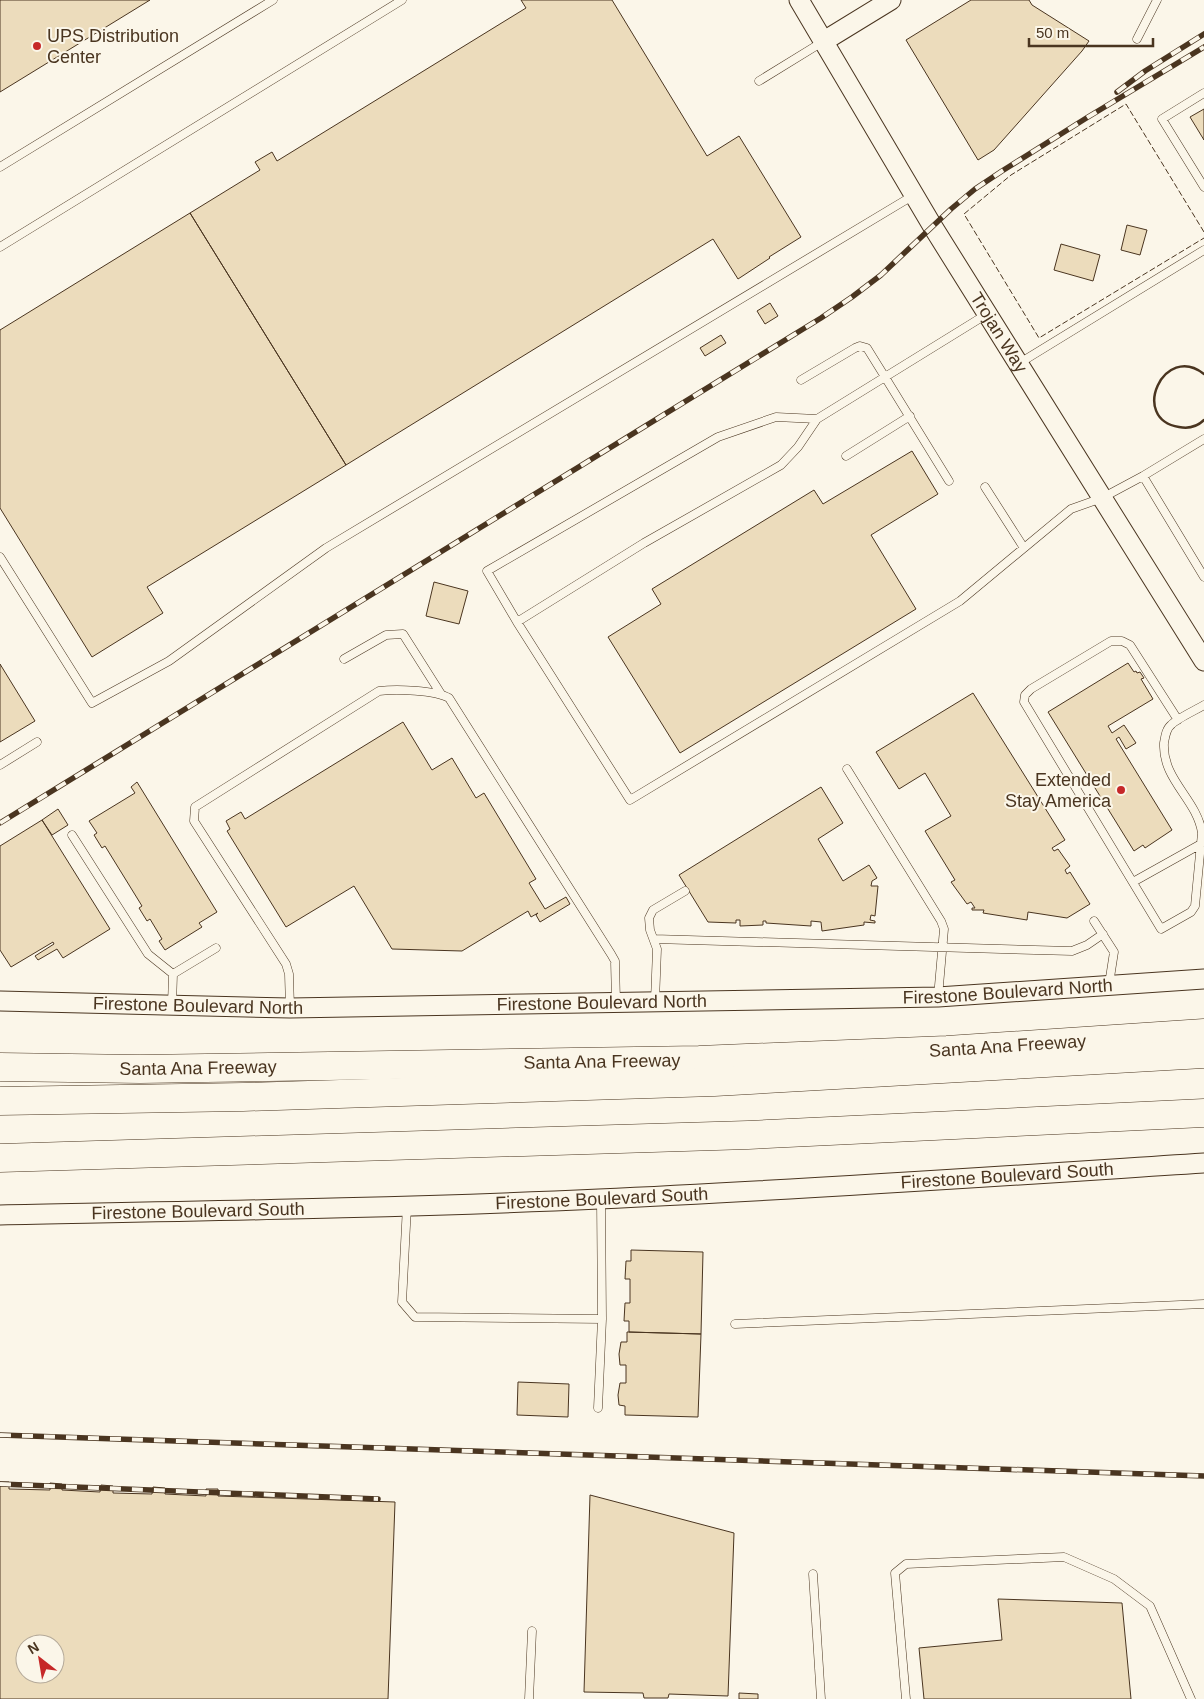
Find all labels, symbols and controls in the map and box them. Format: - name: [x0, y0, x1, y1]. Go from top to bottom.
- scale bar: [1029, 15, 1153, 47]
- text: 50 m: [1036, 24, 1069, 41]
- place label: UPS Distribution Center: [47, 26, 179, 67]
- marker: UPS Distribution Center: [31, 40, 43, 52]
- street label: Trojan Way: [966, 289, 1031, 376]
- place label: Extended Stay America: [1005, 770, 1112, 811]
- marker: Extended Stay America: [1115, 784, 1127, 796]
- street label: Firestone Boulevard North: [903, 975, 1113, 1008]
- street label: Firestone Boulevard North: [497, 991, 707, 1014]
- street label: Firestone Boulevard North: [93, 993, 303, 1018]
- street label: Santa Ana Freeway: [929, 1031, 1087, 1061]
- street label: Santa Ana Freeway: [523, 1050, 681, 1073]
- street label: Santa Ana Freeway: [119, 1057, 277, 1079]
- street label: Firestone Boulevard South: [900, 1159, 1114, 1193]
- street label: Firestone Boulevard South: [495, 1184, 709, 1213]
- street label: Firestone Boulevard South: [91, 1199, 305, 1223]
- north arrow: [15, 1634, 65, 1684]
- text: N: [25, 1638, 42, 1657]

